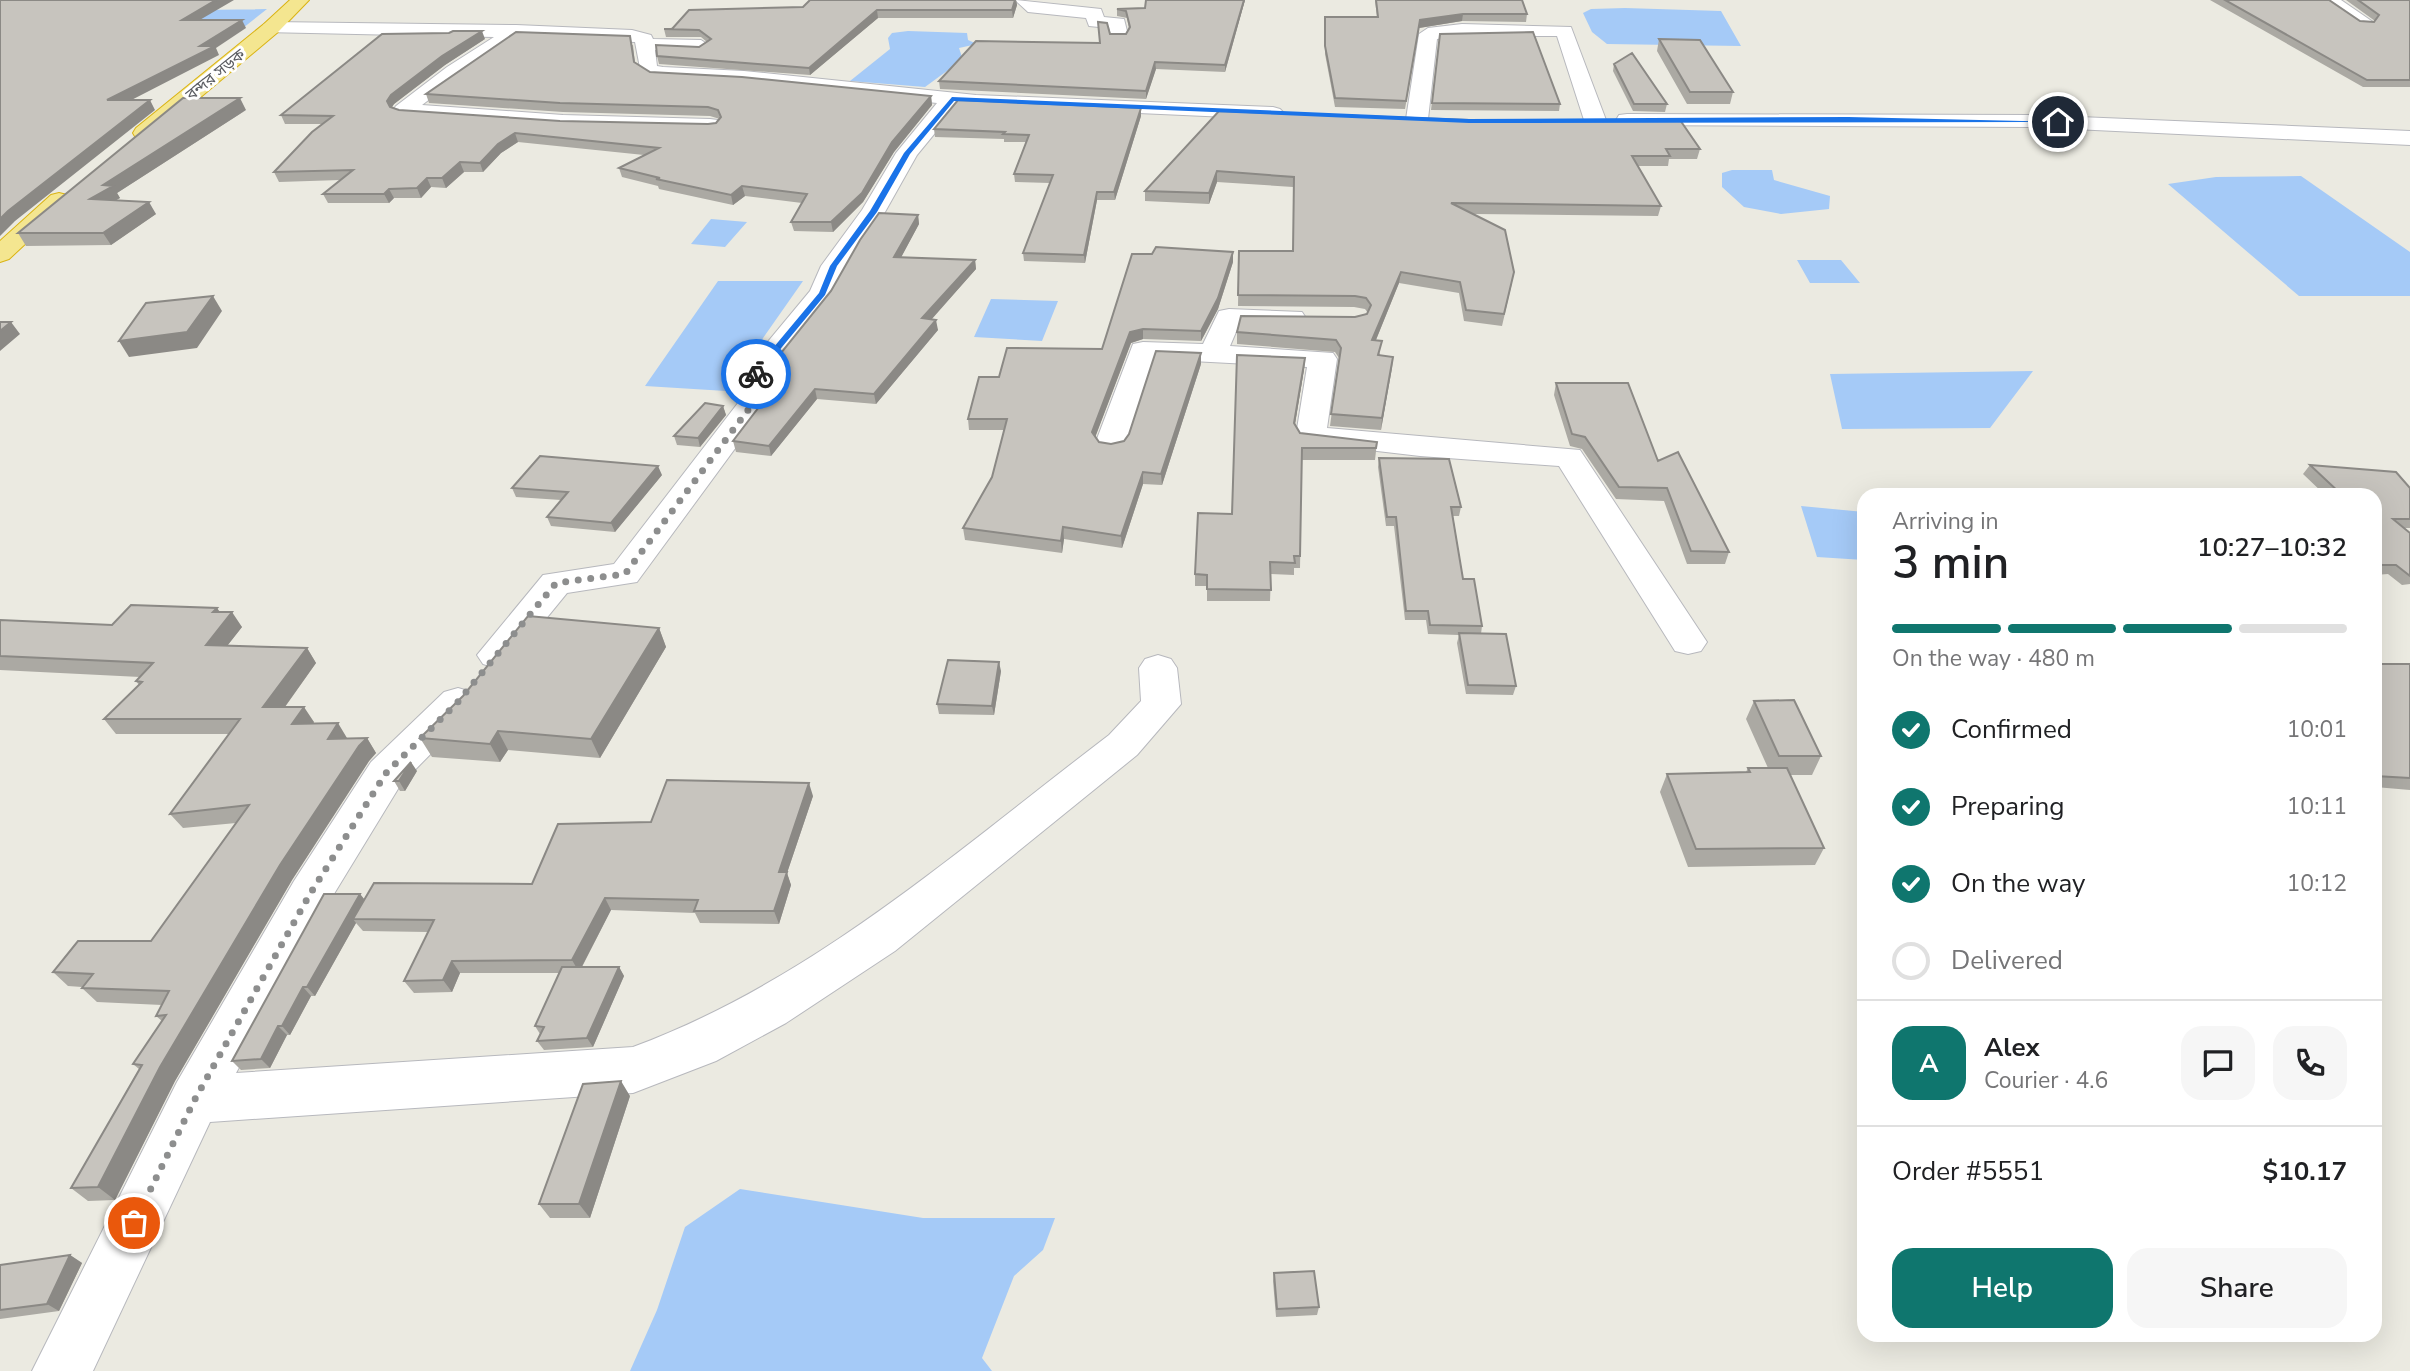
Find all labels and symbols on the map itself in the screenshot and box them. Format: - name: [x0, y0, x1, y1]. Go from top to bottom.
- street label: বন্দর সড়ক: [180, 43, 251, 106]
- pin: [2028, 92, 2088, 152]
- courier: [721, 339, 791, 409]
- pin: [104, 1193, 164, 1253]

